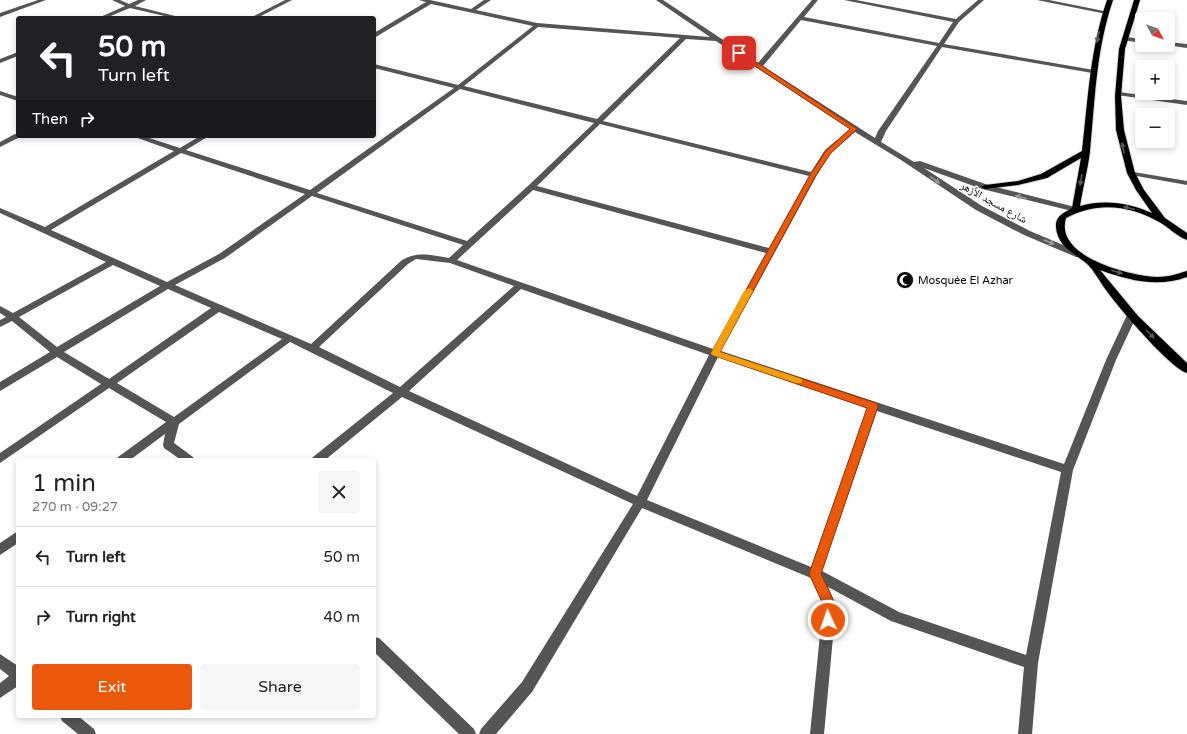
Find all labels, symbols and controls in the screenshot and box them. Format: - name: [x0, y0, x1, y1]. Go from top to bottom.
- north arrow: [1135, 12, 1175, 52]
- map controls: [1135, 12, 1175, 148]
- text: 50 m: [98, 30, 166, 64]
- one-way arrow: [1095, 31, 1101, 43]
- icon: left: [32, 32, 84, 84]
- pin: [722, 36, 756, 70]
- icon: arrive: [728, 42, 750, 64]
- button: +: [1135, 60, 1175, 100]
- text: Turn left: [98, 64, 170, 86]
- icon: right: [76, 108, 98, 130]
- button: −: [1135, 108, 1175, 148]
- text: Then: [32, 110, 68, 128]
- one-way arrow: [1120, 142, 1126, 154]
- one-way arrow: [1078, 174, 1084, 186]
- one-way arrow: [930, 176, 941, 184]
- street label: شارع مسجد الأزهر: [957, 178, 1029, 226]
- one-way arrow: [1015, 194, 1027, 200]
- one-way arrow: [1123, 205, 1135, 211]
- one-way arrow: [1044, 240, 1056, 246]
- mosque icon: Mosquée El Azhar: [895, 270, 915, 290]
- one-way arrow: [1110, 270, 1123, 276]
- place label: Mosquée El Azhar: [918, 274, 1014, 287]
- one-way arrow: [1146, 329, 1155, 339]
- text: 1 min: [32, 469, 96, 498]
- button: close: [318, 471, 360, 513]
- text: 270 m · 09:27: [32, 499, 118, 515]
- icon: left: [32, 546, 54, 568]
- text: Turn left: [66, 548, 126, 566]
- text: 50 m: [323, 548, 360, 566]
- position arrow: [807, 599, 849, 641]
- icon: right: [32, 606, 54, 628]
- text: Turn right: [66, 608, 136, 626]
- text: 40 m: [323, 608, 360, 626]
- button: Exit: [32, 664, 192, 710]
- button: Share: [200, 664, 360, 710]

